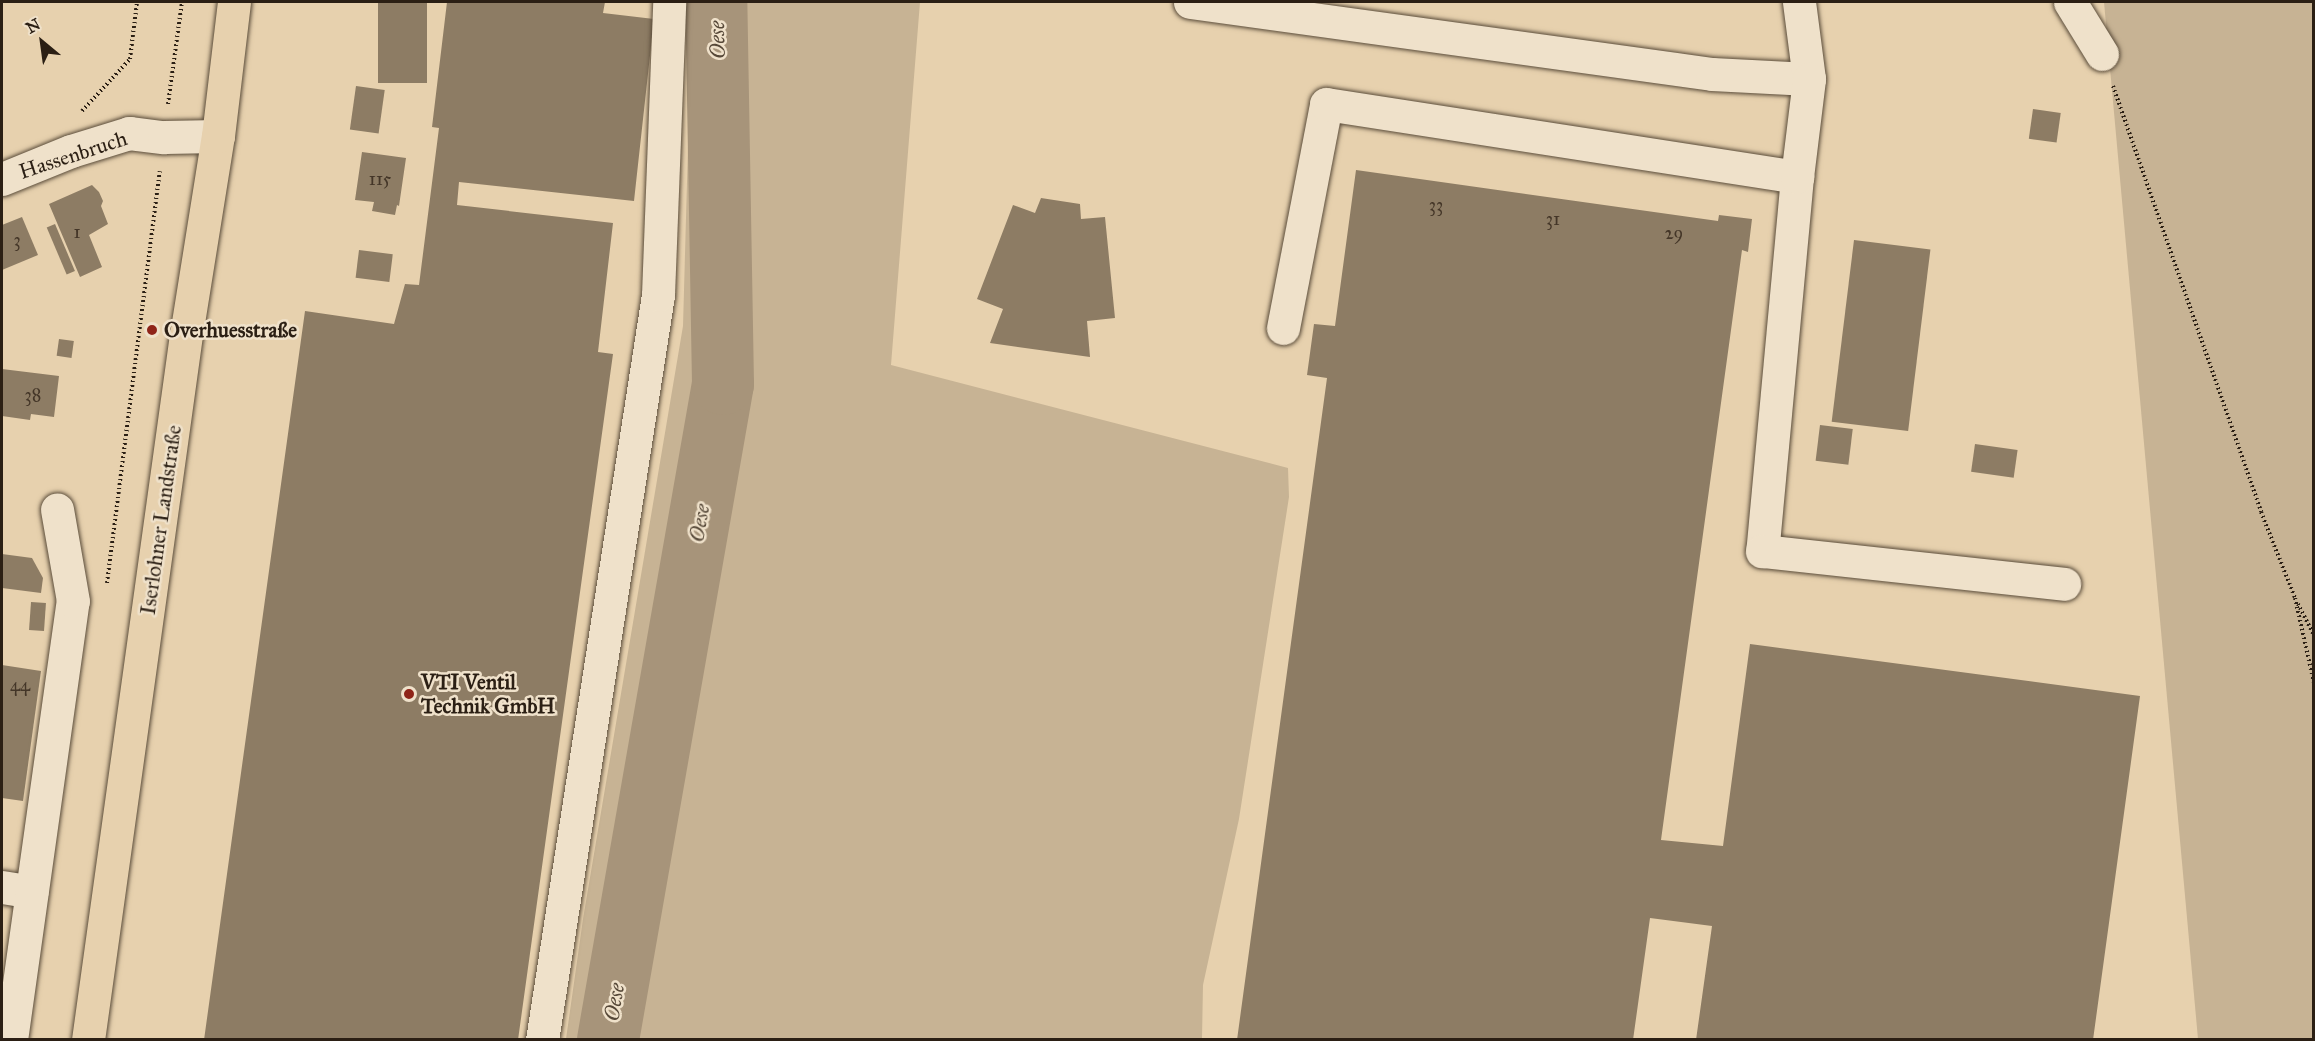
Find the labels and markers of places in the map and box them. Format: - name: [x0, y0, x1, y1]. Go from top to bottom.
- place label: Overhuesstraße: [164, 317, 297, 343]
- marker: Overhuesstraße: [145, 323, 159, 337]
- place label: VTI Ventil Technik GmbH: [421, 669, 555, 719]
- marker: VTI Ventil Technik GmbH: [402, 687, 416, 701]

